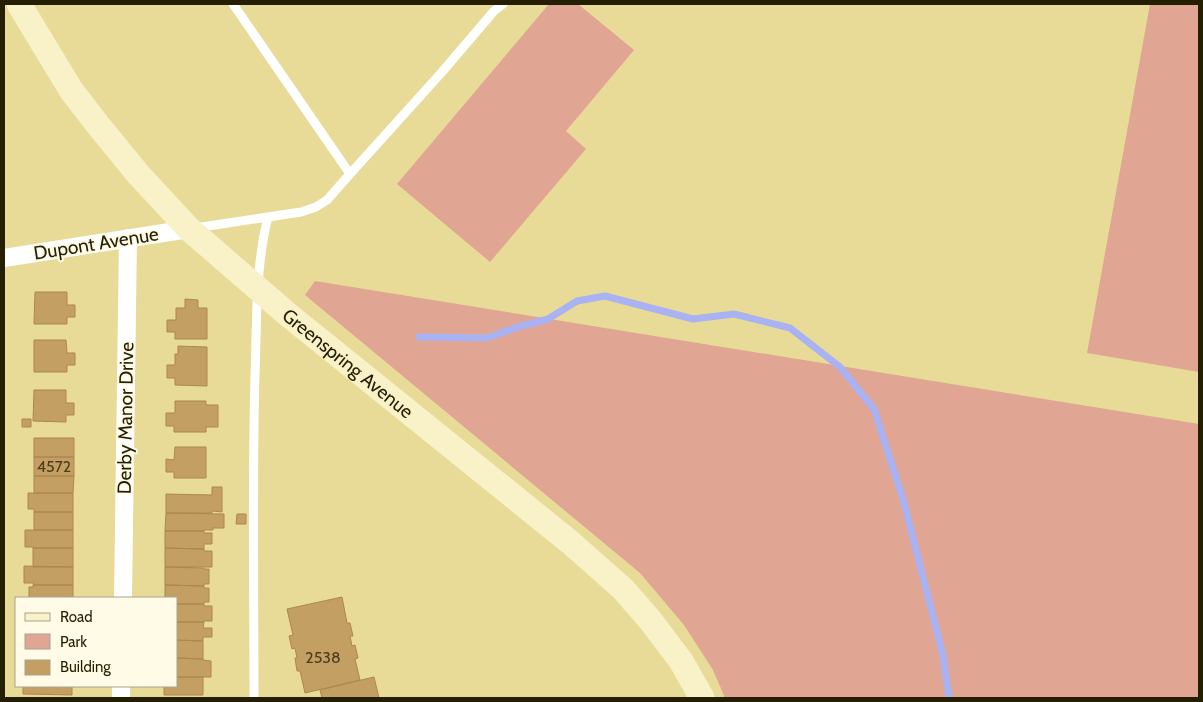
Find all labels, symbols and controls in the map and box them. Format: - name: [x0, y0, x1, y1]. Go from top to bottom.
- street label: Dupont Avenue: [32, 222, 160, 265]
- street label: Greenspring Avenue: [278, 304, 418, 423]
- street label: Derby Manor Drive: [113, 342, 138, 494]
- house number: 4572: [37, 457, 71, 476]
- legend: [15, 597, 178, 687]
- text: Road: [60, 608, 93, 626]
- text: Park: [60, 633, 87, 651]
- house number: 2538: [305, 648, 341, 667]
- text: Building: [60, 658, 111, 676]

